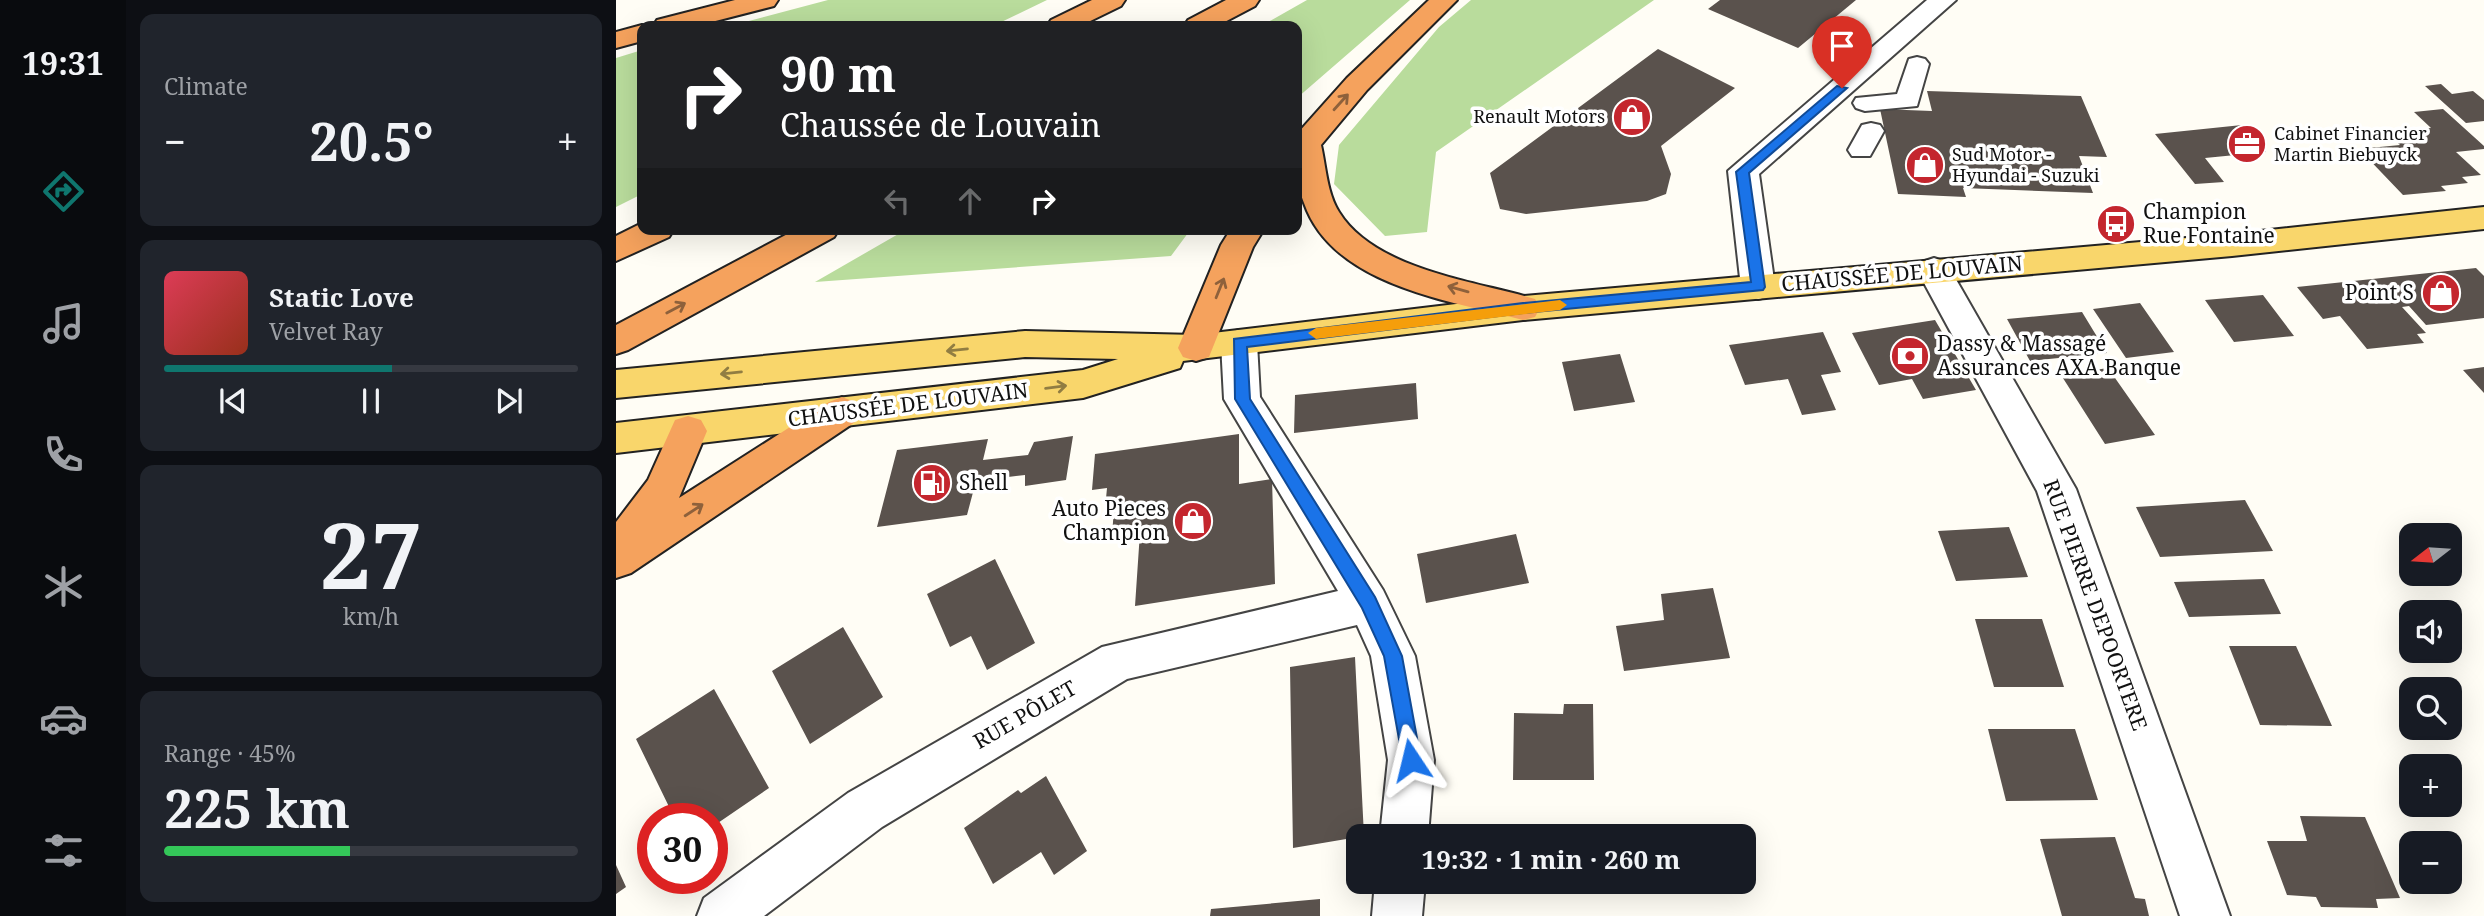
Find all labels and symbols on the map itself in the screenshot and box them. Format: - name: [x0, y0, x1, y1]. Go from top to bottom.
- pin: [1812, 16, 1872, 88]
- one-way arrow: [1332, 94, 1349, 111]
- shop icon: Renault Motors: [1611, 96, 1653, 138]
- place label: Renault Motors: [1473, 104, 1605, 128]
- place label: Cabinet Financier Martin Biebuyck: [2274, 121, 2427, 166]
- office icon: Cabinet Financier Martin Biebuyck: [2226, 123, 2268, 165]
- place label: Sud Motor - Hyundai - Suzuki: [1952, 142, 2100, 187]
- shop icon: Sud Motor - Hyundai - Suzuki: [1904, 144, 1946, 186]
- place label: Champion Rue Fontaine: [2143, 197, 2275, 249]
- bus stop icon: Champion Rue Fontaine: [2095, 203, 2137, 245]
- street label: CHAUSSÉE DE LOUVAIN: [1780, 249, 2024, 297]
- shop icon: Point S: [2420, 272, 2462, 314]
- one-way arrow: [1214, 278, 1227, 299]
- place label: Point S: [2345, 278, 2414, 306]
- one-way arrow: [1447, 281, 1469, 294]
- one-way arrow: [665, 301, 686, 315]
- place label: Dassy & Massagé Assurances AXA Banque: [1937, 329, 2181, 381]
- bank icon: Dassy & Massagé Assurances AXA Banque: [1889, 335, 1931, 377]
- one-way arrow: [947, 344, 969, 357]
- one-way arrow: [720, 367, 743, 380]
- street label: CHAUSSÉE DE LOUVAIN: [786, 375, 1030, 433]
- one-way arrow: [1044, 381, 1067, 394]
- fuel station icon: Shell: [911, 462, 953, 504]
- place label: Shell: [959, 468, 1009, 496]
- street label: RUE PIERRE DEPOORTERE: [2037, 475, 2154, 734]
- place label: Auto Pieces Champion: [1052, 494, 1166, 546]
- shop icon: Auto Pieces Champion: [1172, 500, 1214, 542]
- one-way arrow: [684, 502, 703, 517]
- north arrow: [2399, 523, 2462, 586]
- street label: RUE PÔLET: [968, 673, 1081, 755]
- position arrow: [1374, 723, 1448, 797]
- speed limit sign: 30: [637, 803, 728, 894]

